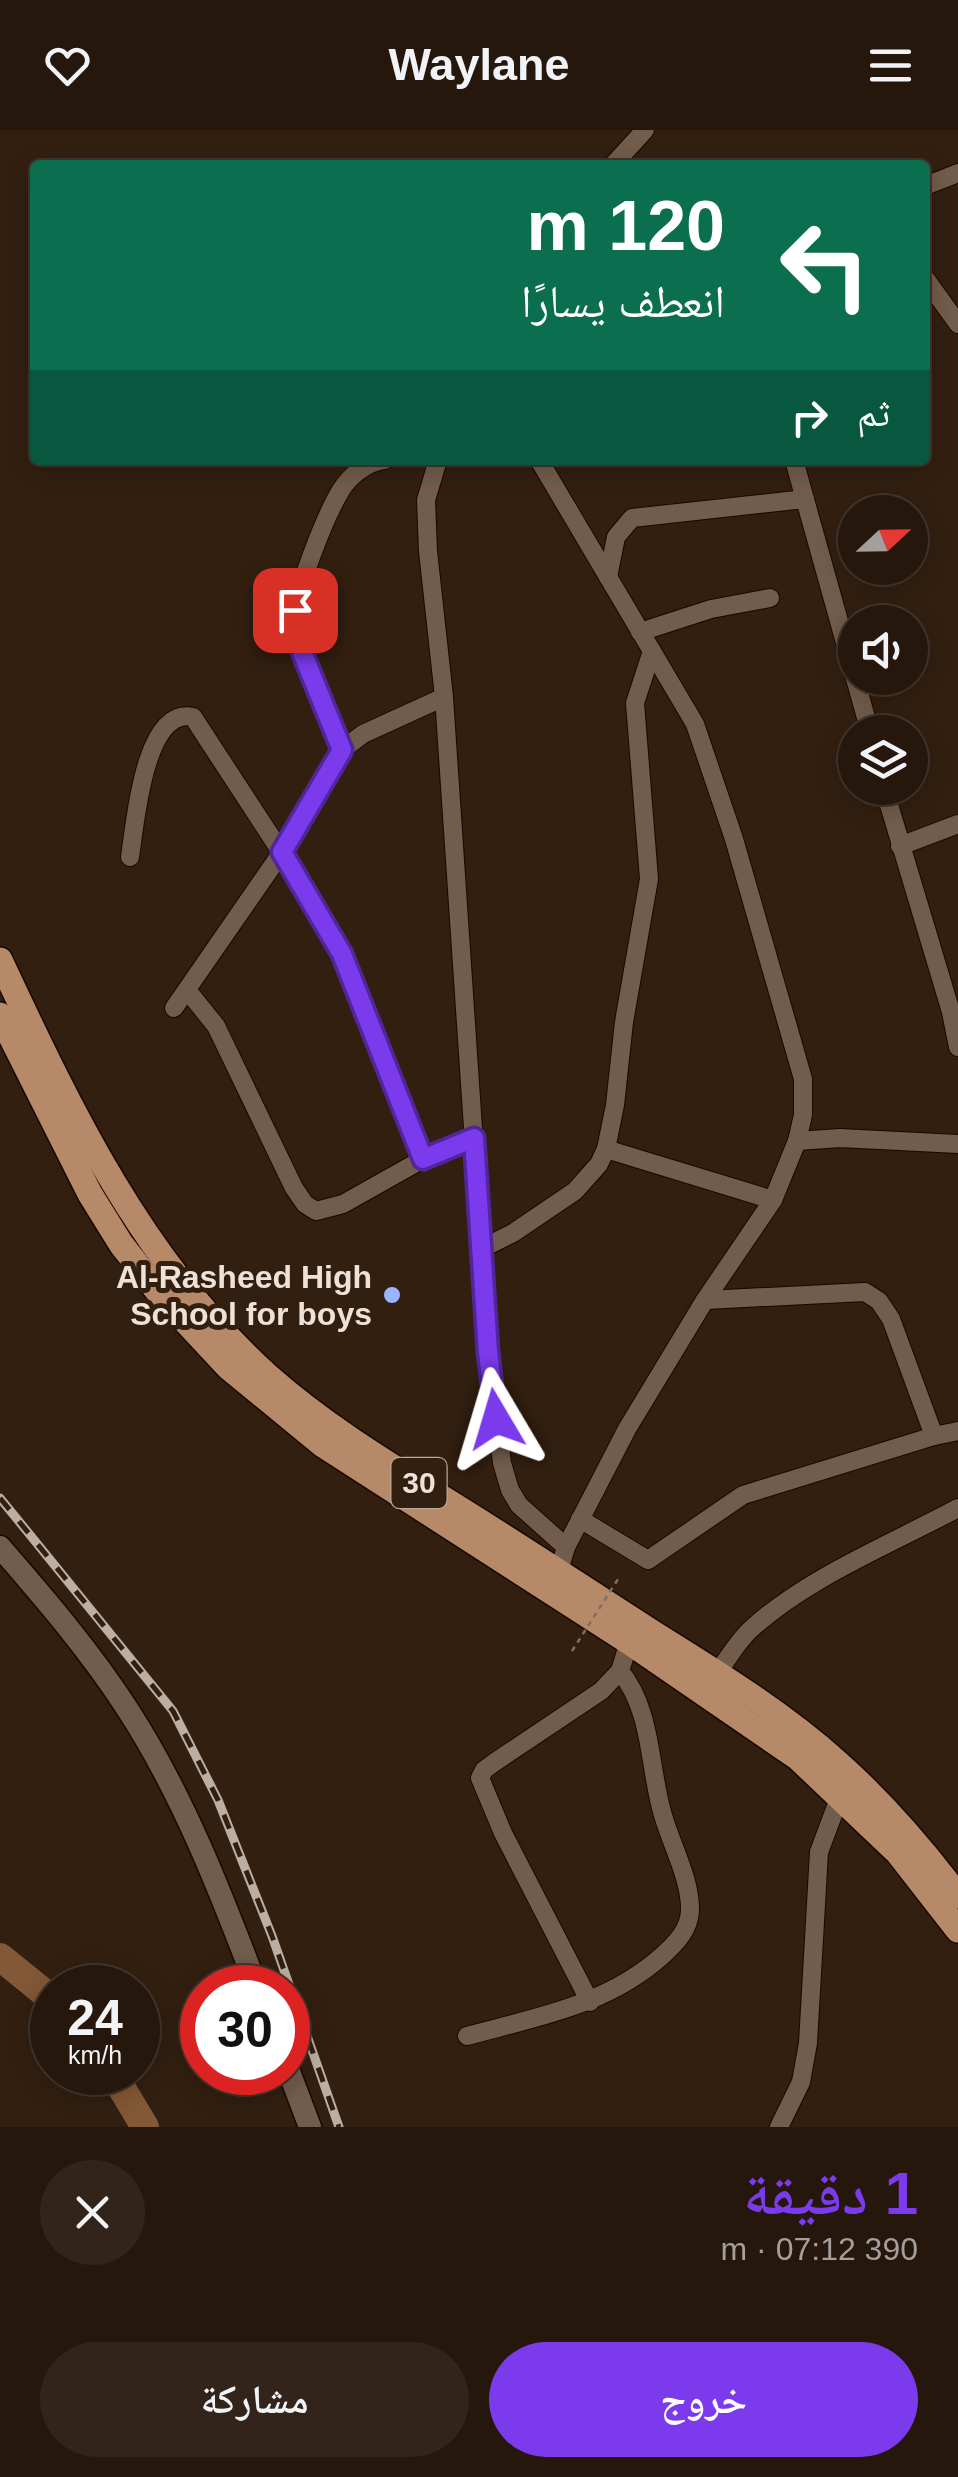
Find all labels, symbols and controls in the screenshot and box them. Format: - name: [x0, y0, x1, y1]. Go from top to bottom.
- icon: heart: [40, 38, 95, 93]
- icon: menu: [863, 38, 918, 93]
- text: Waylane: [389, 39, 569, 90]
- text: 120 m: [527, 187, 725, 265]
- icon: left: [760, 200, 890, 330]
- text: انعطف يسارًا: [521, 276, 725, 327]
- icon: right: [782, 390, 837, 445]
- text: ثم: [857, 392, 890, 434]
- north arrow: [838, 495, 928, 585]
- map controls: [838, 495, 928, 805]
- pin: [253, 568, 338, 653]
- icon: arrive: [268, 583, 323, 638]
- button: sound: [838, 605, 928, 695]
- button: layers: [838, 715, 928, 805]
- place label: Al-Rasheed High School for boys: [116, 1259, 372, 1332]
- marker: Al-Rasheed High School for boys: [381, 1284, 403, 1306]
- position arrow: [444, 1367, 548, 1471]
- road number: 30: [392, 1458, 446, 1508]
- speed limit sign: 30: [180, 1965, 310, 2095]
- text: 24: [67, 1990, 123, 2046]
- text: km/h: [68, 2041, 122, 2069]
- button: close: [40, 2160, 145, 2265]
- text: 1 دقيقة: [743, 2160, 918, 2227]
- text: 390 m · 07:12: [721, 2231, 918, 2267]
- button: مشاركة: [40, 2342, 469, 2457]
- button: خروج: [489, 2342, 918, 2457]

